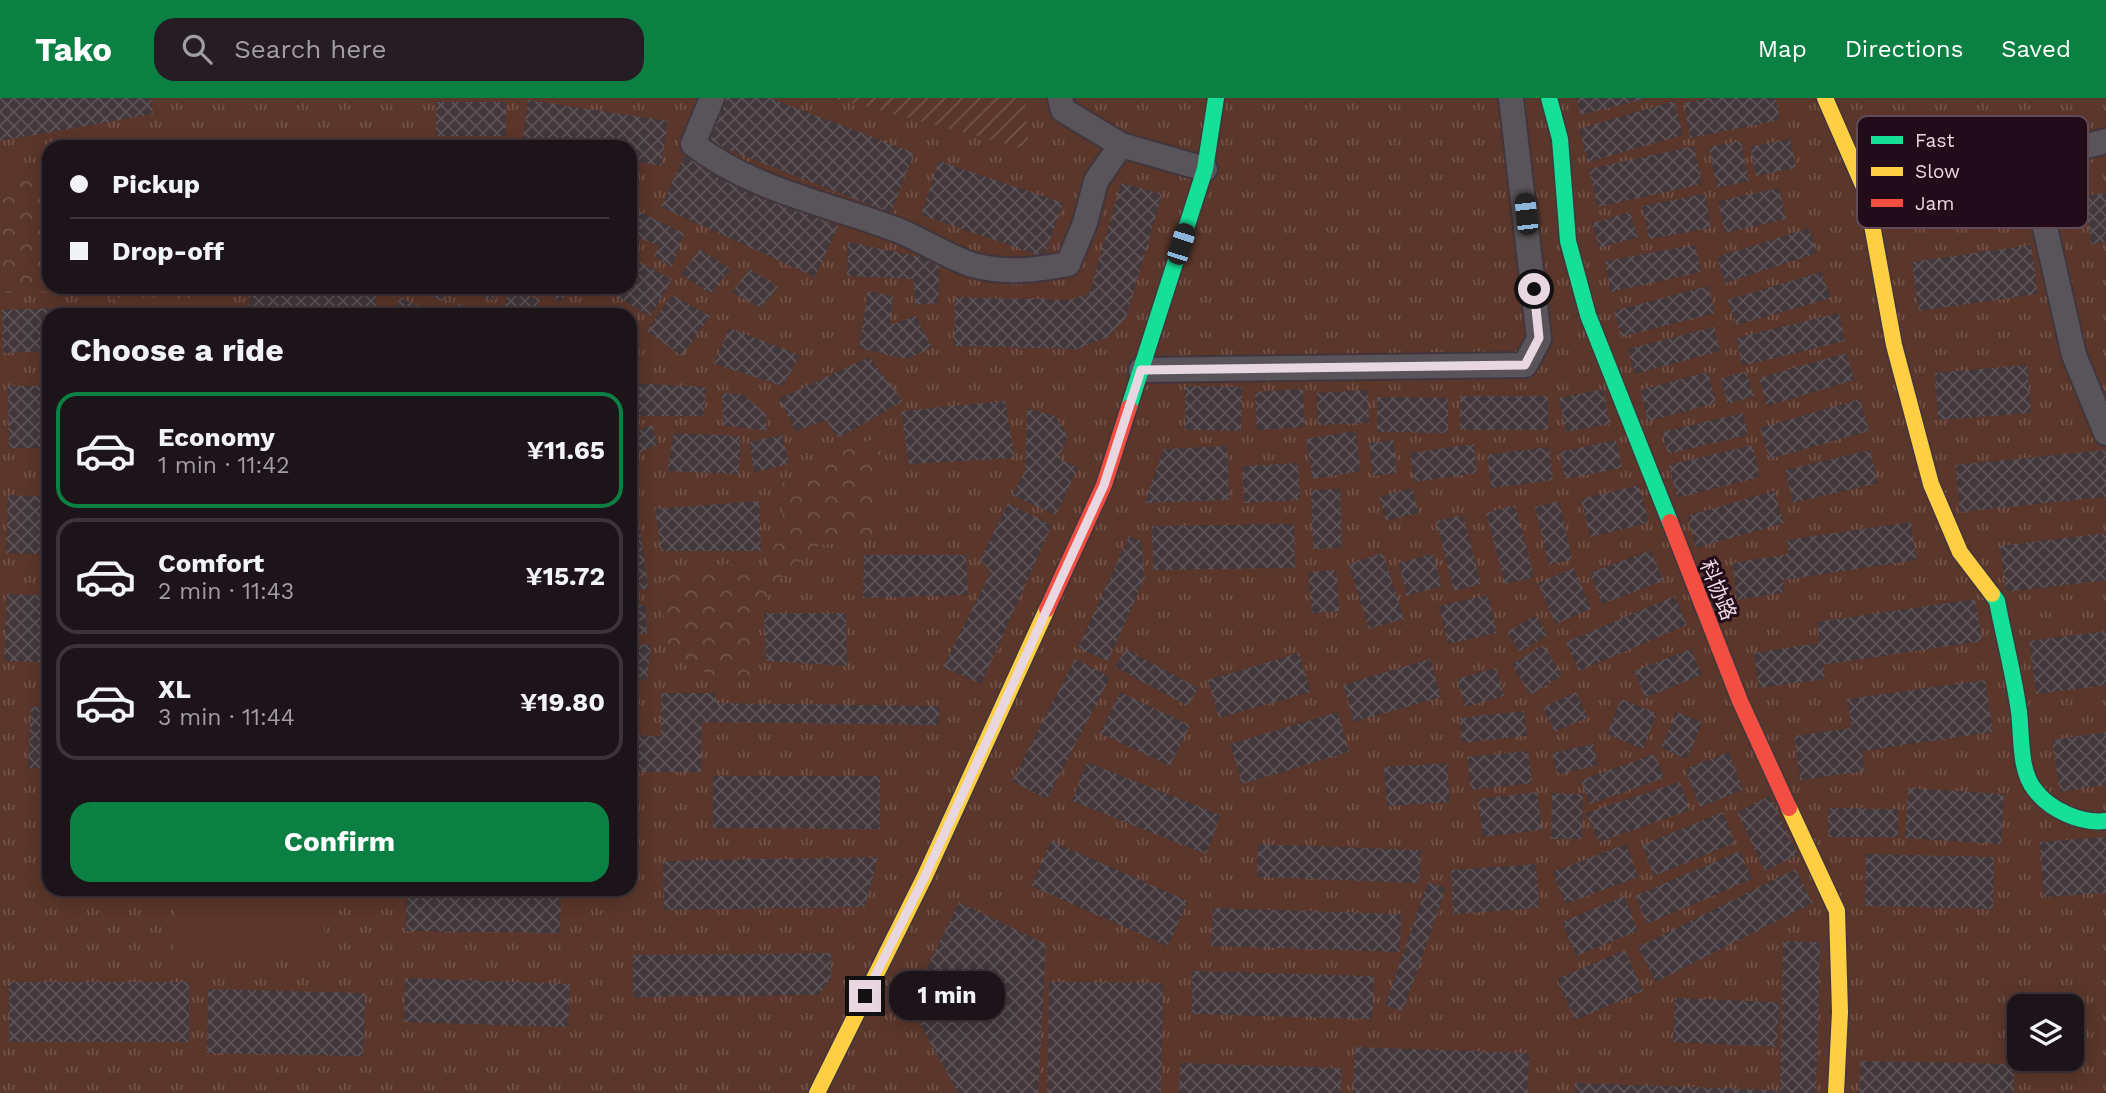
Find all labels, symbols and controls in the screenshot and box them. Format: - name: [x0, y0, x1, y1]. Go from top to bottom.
- search box: [154, 18, 644, 81]
- text: Tako: [35, 30, 112, 69]
- icon: search: [178, 30, 216, 68]
- text: Search here: [234, 34, 387, 64]
- text: Map: [1758, 35, 1807, 63]
- text: Directions: [1845, 35, 1963, 63]
- text: Saved: [2001, 35, 2071, 63]
- legend: [1857, 116, 2088, 228]
- text: Fast: [1915, 129, 1954, 152]
- text: Slow: [1915, 160, 1960, 183]
- text: Pickup: [112, 169, 200, 199]
- car: [1514, 192, 1539, 236]
- text: Jam: [1915, 192, 1954, 215]
- car: [1165, 221, 1198, 267]
- text: Drop-off: [112, 236, 224, 266]
- route start: [1518, 273, 1550, 305]
- text: Choose a ride: [70, 331, 284, 369]
- icon: car: [74, 419, 137, 482]
- text: Economy: [158, 422, 275, 452]
- text: ¥11.65: [527, 435, 605, 465]
- text: 1 min · 11:42: [158, 452, 290, 479]
- icon: car: [74, 545, 137, 608]
- text: Comfort: [158, 548, 264, 578]
- street label: 科协路: [1695, 556, 1742, 624]
- text: ¥15.72: [525, 561, 605, 591]
- text: 2 min · 11:43: [158, 578, 294, 605]
- icon: car: [74, 671, 137, 734]
- text: XL: [158, 674, 191, 704]
- text: ¥19.80: [520, 687, 605, 717]
- text: 3 min · 11:44: [158, 704, 295, 731]
- button: Confirm: [70, 802, 609, 882]
- callout: 1 min: [890, 972, 1005, 1020]
- route end: [849, 980, 881, 1012]
- text: 1 min: [917, 982, 977, 1009]
- map controls: [2007, 994, 2084, 1071]
- button: layers: [2007, 994, 2084, 1071]

